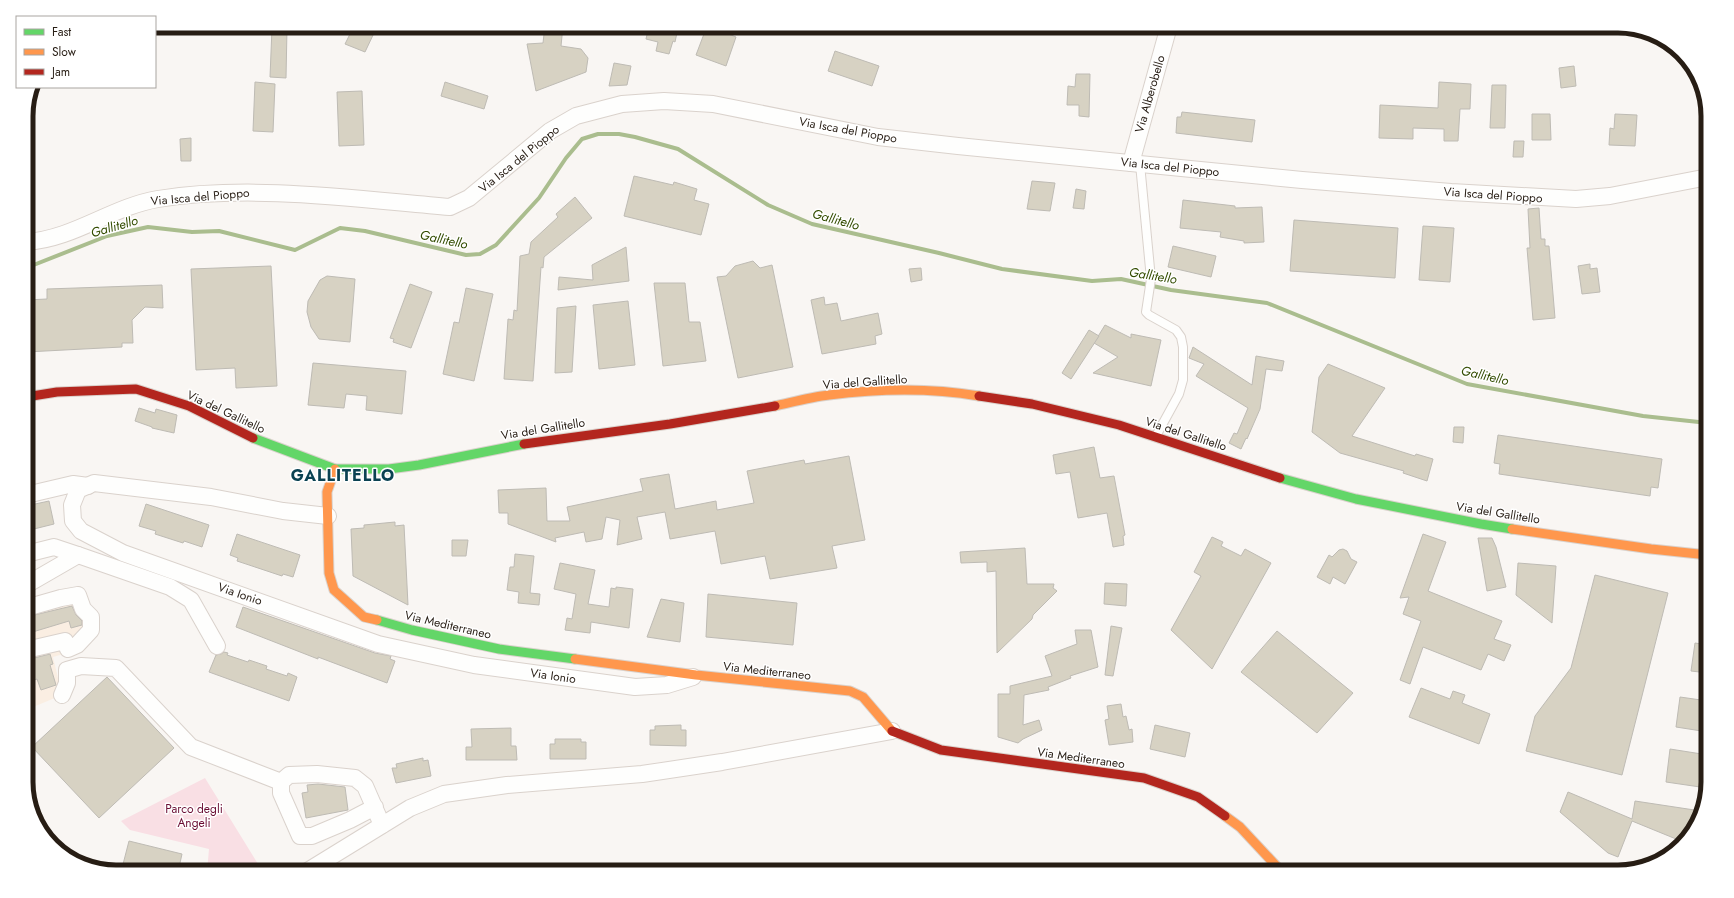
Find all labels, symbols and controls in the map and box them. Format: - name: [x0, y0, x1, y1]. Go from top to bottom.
- legend: [16, 16, 156, 88]
- text: Fast: [52, 23, 71, 41]
- text: Slow: [52, 43, 77, 61]
- street label: Via Alberobello: [1130, 53, 1170, 135]
- text: Jam: [50, 63, 70, 81]
- street label: Via Isca del Pioppo: [798, 113, 899, 148]
- street label: Via Isca del Pioppo: [475, 121, 564, 197]
- street label: Via Isca del Pioppo: [1120, 153, 1221, 181]
- street label: Via Isca del Pioppo: [1443, 183, 1544, 207]
- street label: Via Isca del Pioppo: [150, 184, 251, 210]
- water label: Gallitello: [810, 204, 862, 235]
- water label: Gallitello: [88, 211, 140, 242]
- water label: Gallitello: [418, 225, 470, 254]
- water label: Gallitello: [1128, 262, 1178, 289]
- water label: Gallitello: [1459, 361, 1511, 390]
- street label: Via del Gallitello: [822, 370, 908, 394]
- street label: Via del Gallitello: [184, 386, 269, 438]
- street label: Via del Gallitello: [1143, 412, 1229, 456]
- street label: Via del Gallitello: [500, 413, 587, 445]
- district label: GALLITELLO: [291, 464, 395, 487]
- street label: Via del Gallitello: [1455, 497, 1542, 529]
- street label: Via Ionio: [215, 578, 265, 610]
- street label: Via Mediterraneo: [403, 606, 494, 644]
- street label: Via Mediterraneo: [722, 657, 812, 685]
- street label: Via Ionio: [529, 664, 577, 688]
- street label: Via Mediterraneo: [1036, 743, 1126, 773]
- park label: Parco degli Angeli: [165, 800, 223, 832]

